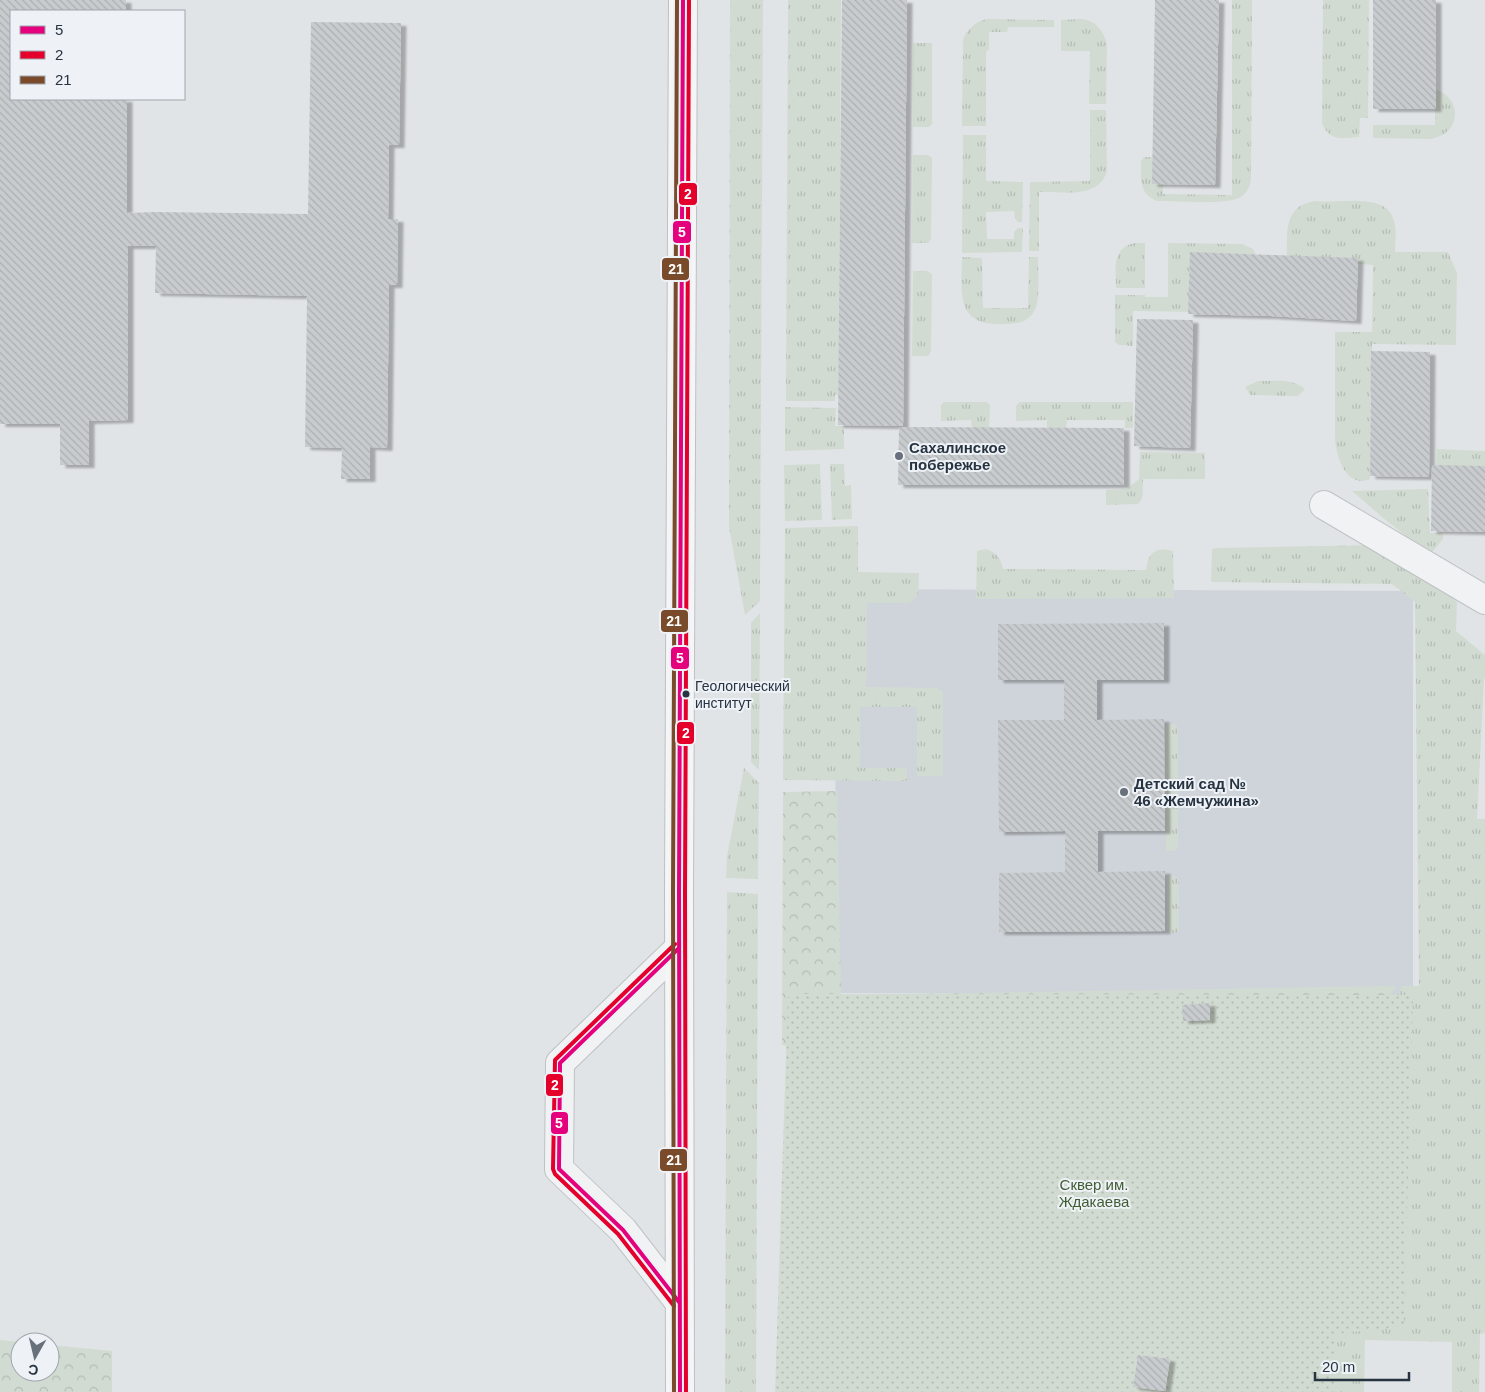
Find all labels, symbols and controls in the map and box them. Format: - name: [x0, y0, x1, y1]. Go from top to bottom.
- legend: [10, 10, 185, 100]
- text: 5: [55, 21, 63, 38]
- text: 2: [55, 46, 63, 63]
- text: 21: [55, 71, 72, 88]
- line badge: 2: [678, 182, 698, 206]
- text: 2: [684, 186, 692, 202]
- line badge: 5: [672, 220, 692, 244]
- text: 5: [678, 224, 686, 240]
- line badge: 21: [661, 257, 690, 281]
- text: 21: [668, 261, 684, 277]
- place label: Сахалинское побережье: [909, 439, 1006, 473]
- marker: Сахалинское побережье: [893, 450, 905, 462]
- line badge: 21: [660, 609, 689, 633]
- text: 21: [666, 613, 682, 629]
- line badge: 5: [670, 646, 690, 670]
- text: 5: [676, 650, 684, 666]
- place label: Геологический институт: [695, 678, 790, 711]
- marker: Геологический институт: [681, 689, 691, 699]
- line badge: 2: [676, 721, 695, 745]
- text: 2: [682, 725, 690, 741]
- place label: Детский сад № 46 «Жемчужина»: [1134, 775, 1259, 809]
- marker: Детский сад № 46 «Жемчужина»: [1118, 786, 1130, 798]
- line badge: 2: [545, 1073, 564, 1097]
- text: 2: [551, 1077, 559, 1093]
- line badge: 5: [550, 1111, 569, 1135]
- text: 5: [555, 1115, 563, 1131]
- line badge: 21: [659, 1148, 688, 1172]
- text: 21: [666, 1152, 682, 1168]
- park label: Сквер им. Ждакаева: [1059, 1176, 1130, 1210]
- north arrow: [10, 1332, 60, 1382]
- scale bar: [1315, 1350, 1409, 1382]
- text: 20 m: [1322, 1358, 1355, 1375]
- text: С: [27, 1361, 39, 1379]

